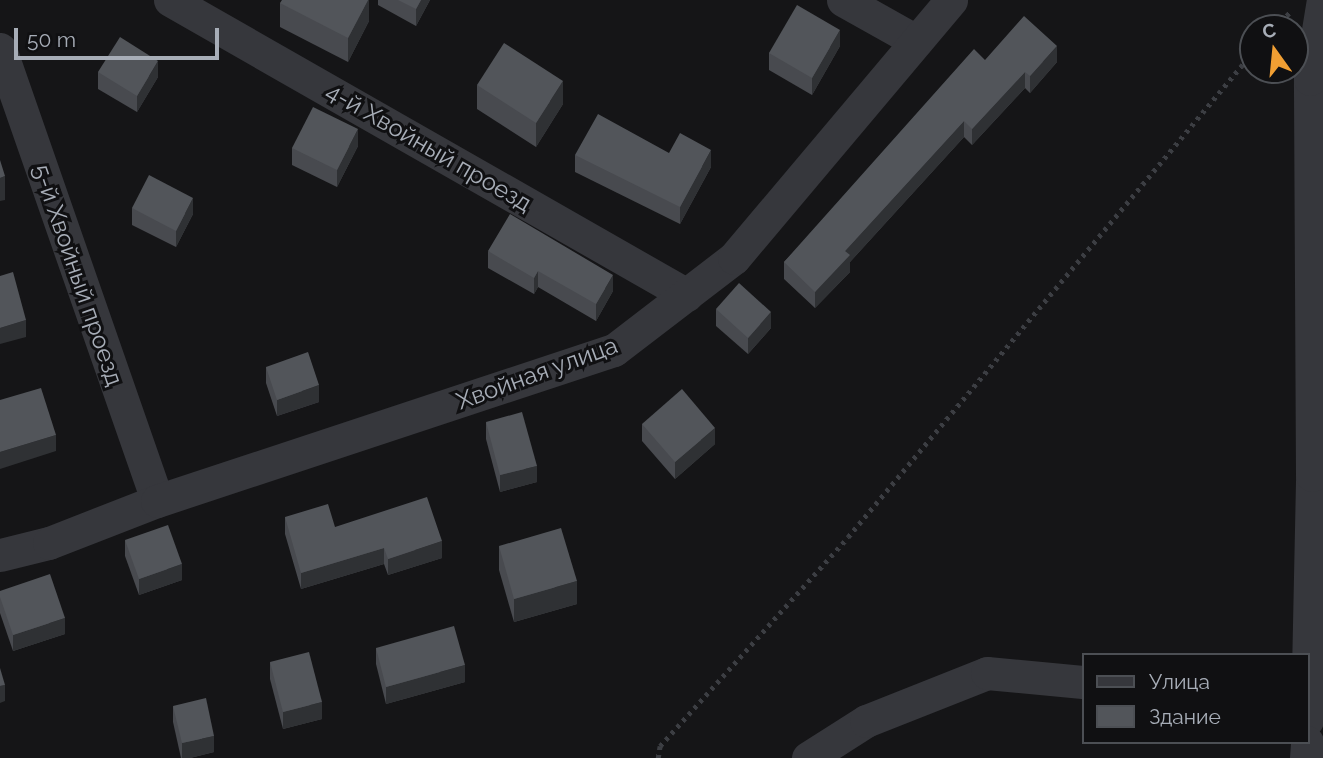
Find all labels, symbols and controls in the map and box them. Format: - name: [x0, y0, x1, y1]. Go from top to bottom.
- scale bar: [18, 14, 222, 58]
- north arrow: [1239, 14, 1309, 84]
- text: С: [1260, 18, 1278, 43]
- text: 50 m: [27, 27, 76, 52]
- street label: 4-й Хвойный проезд: [321, 76, 537, 218]
- street label: 5-й Хвойный проезд: [27, 160, 129, 390]
- street label: Хвойная улица: [452, 330, 622, 416]
- legend: [1082, 653, 1309, 744]
- text: Улица: [1149, 669, 1210, 694]
- text: Здание: [1149, 704, 1221, 729]

